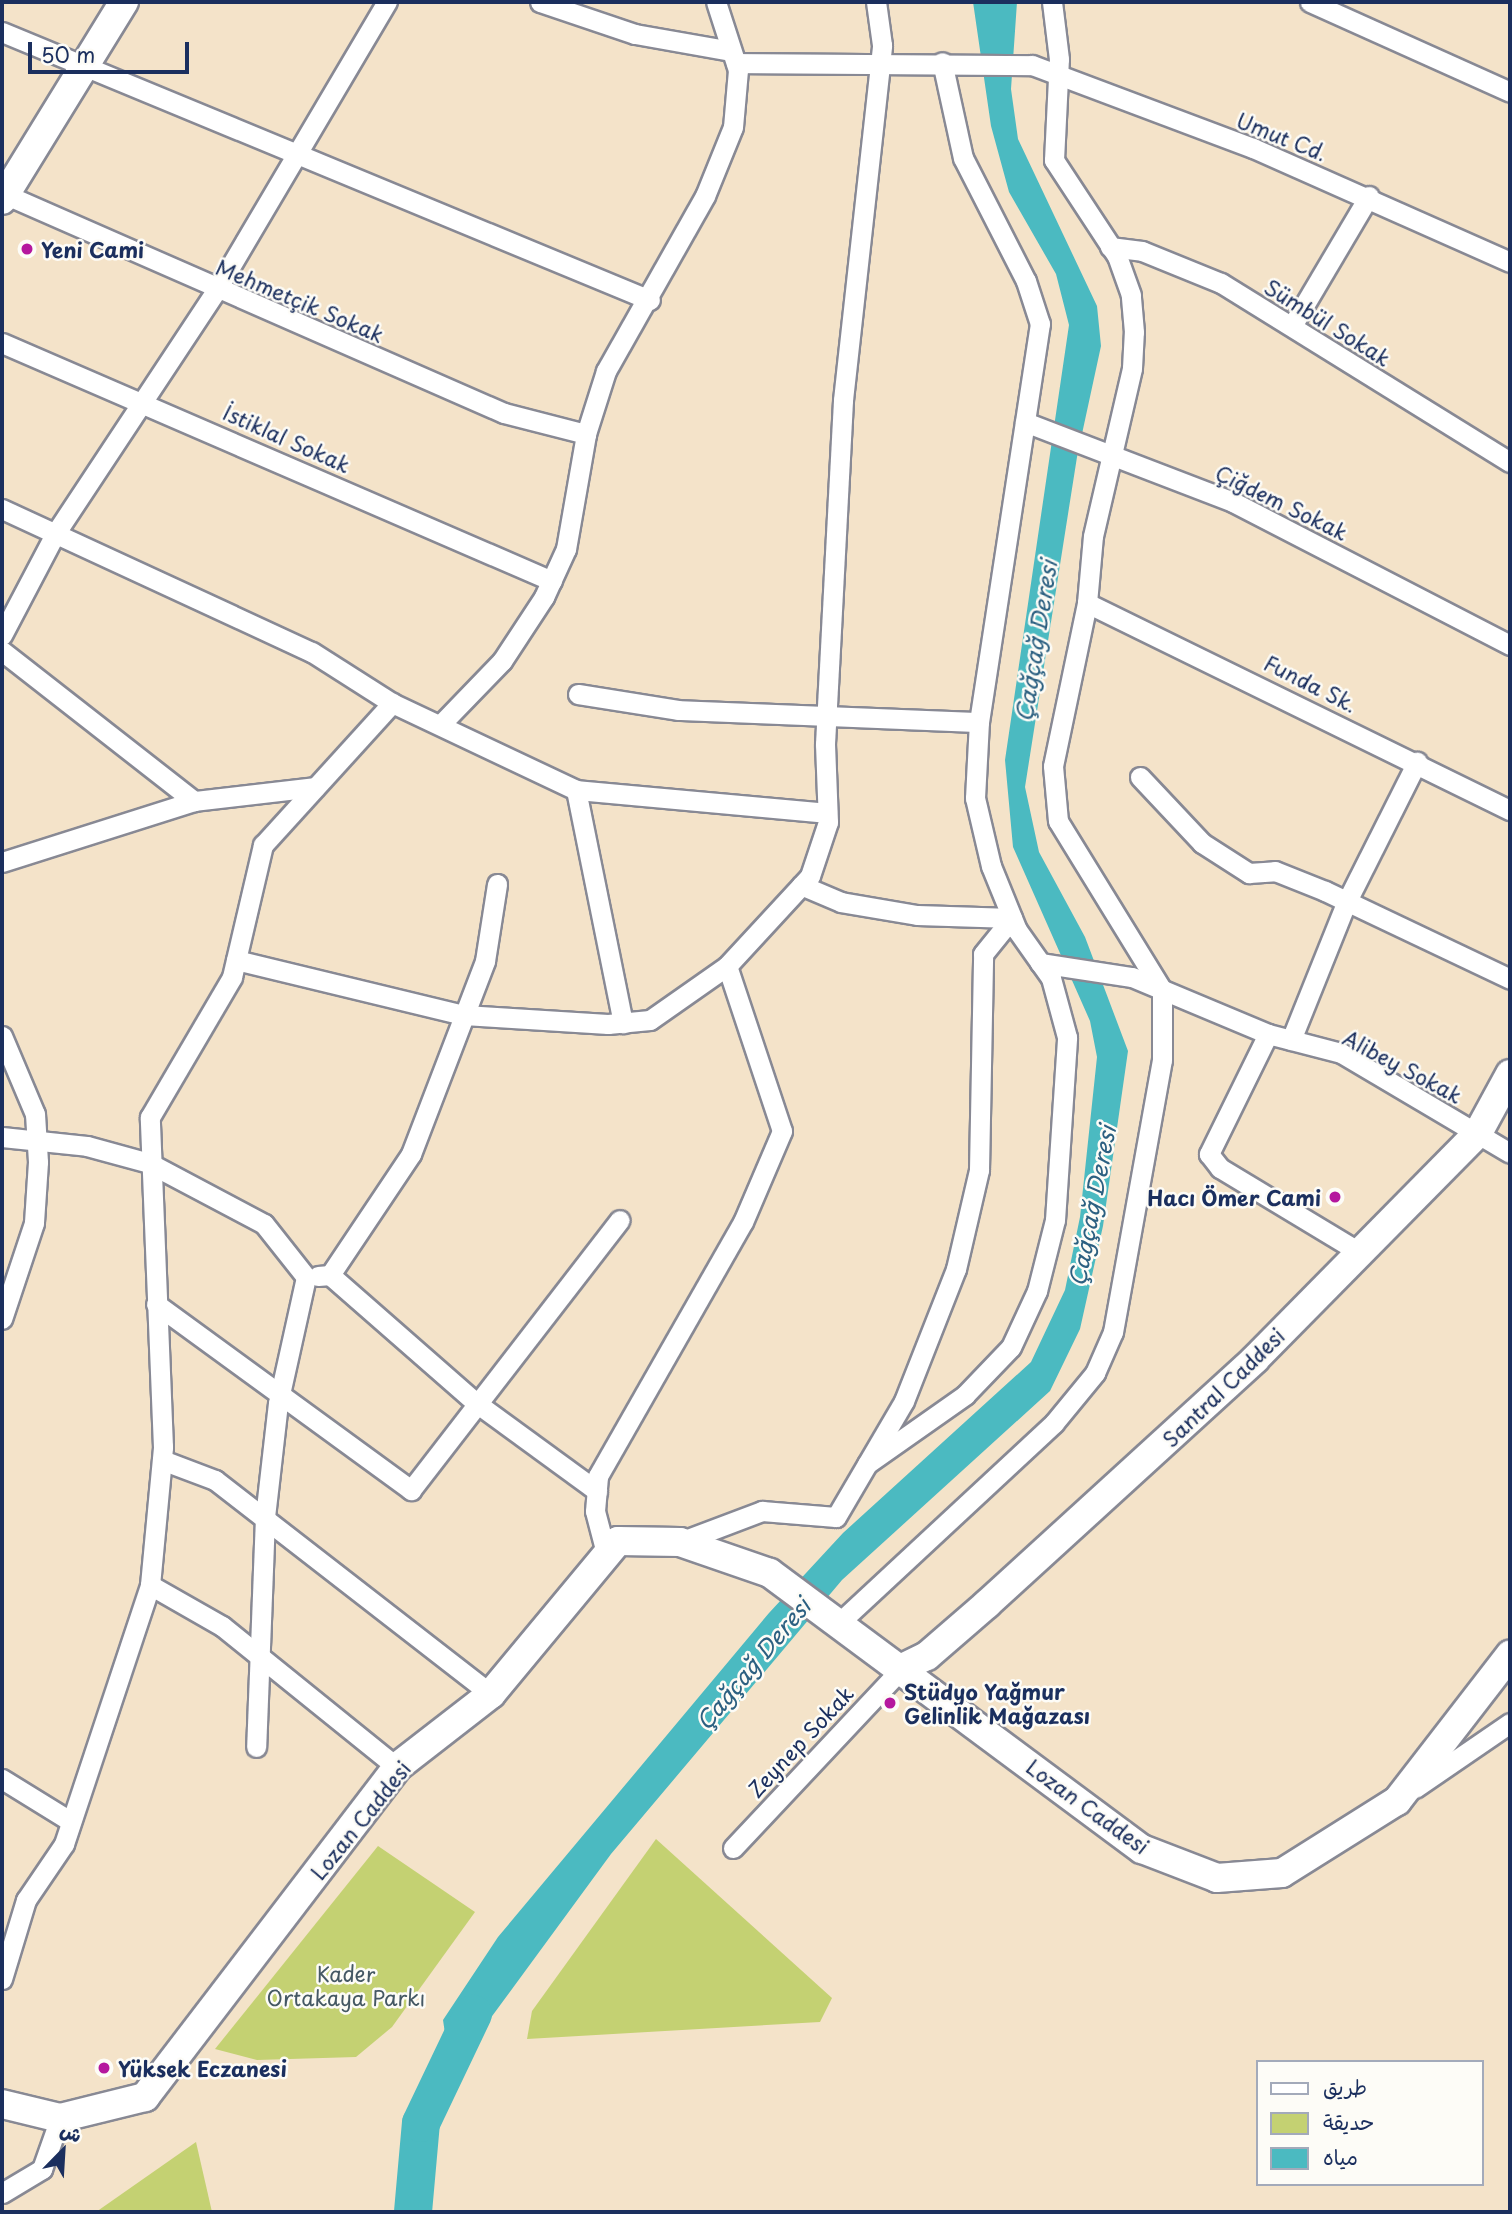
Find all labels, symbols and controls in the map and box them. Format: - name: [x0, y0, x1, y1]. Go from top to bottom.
- scale bar: [32, 28, 192, 72]
- text: 50 m: [41, 38, 95, 70]
- street label: Umut Cd.: [1233, 106, 1331, 166]
- place label: Yeni Cami: [41, 236, 145, 262]
- marker: Yeni Cami: [19, 241, 35, 257]
- street label: Mehmetçik Sokak: [212, 253, 388, 347]
- street label: Sümbül Sokak: [1260, 273, 1396, 371]
- street label: İstiklal Sokak: [219, 399, 355, 477]
- street label: Çiğdem Sokak: [1211, 459, 1353, 545]
- water label: Çağçağ Deresi: [1010, 558, 1062, 724]
- street label: Funda Sk.: [1261, 649, 1361, 717]
- street label: Alibey Sokak: [1339, 1024, 1467, 1108]
- water label: Çağçağ Deresi: [1063, 1123, 1121, 1289]
- place label: Hacı Ömer Cami: [1146, 1184, 1321, 1210]
- marker: Hacı Ömer Cami: [1327, 1189, 1343, 1205]
- street label: Santral Caddesi: [1156, 1322, 1290, 1452]
- water label: Çağçağ Deresi: [690, 1592, 816, 1736]
- place label: Stüdyo Yağmur Gelinlik Mağazası: [904, 1678, 1091, 1728]
- street label: Zeynep Sokak: [742, 1680, 858, 1802]
- marker: Stüdyo Yağmur Gelinlik Mağazası: [882, 1695, 898, 1711]
- street label: Lozan Caddesi: [1022, 1753, 1154, 1859]
- street label: Lozan Caddesi: [305, 1756, 415, 1884]
- park label: Kader Ortakaya Parkı: [267, 1960, 425, 2010]
- place label: Yüksek Eczanesi: [118, 2055, 288, 2081]
- marker: Yüksek Eczanesi: [96, 2060, 112, 2076]
- legend: [1256, 2060, 1484, 2186]
- text: طريق: [1323, 2070, 1367, 2102]
- text: حديقة: [1323, 2105, 1374, 2137]
- text: ش: [56, 2115, 87, 2149]
- north arrow: [28, 2116, 98, 2186]
- text: مياه: [1323, 2140, 1358, 2172]

